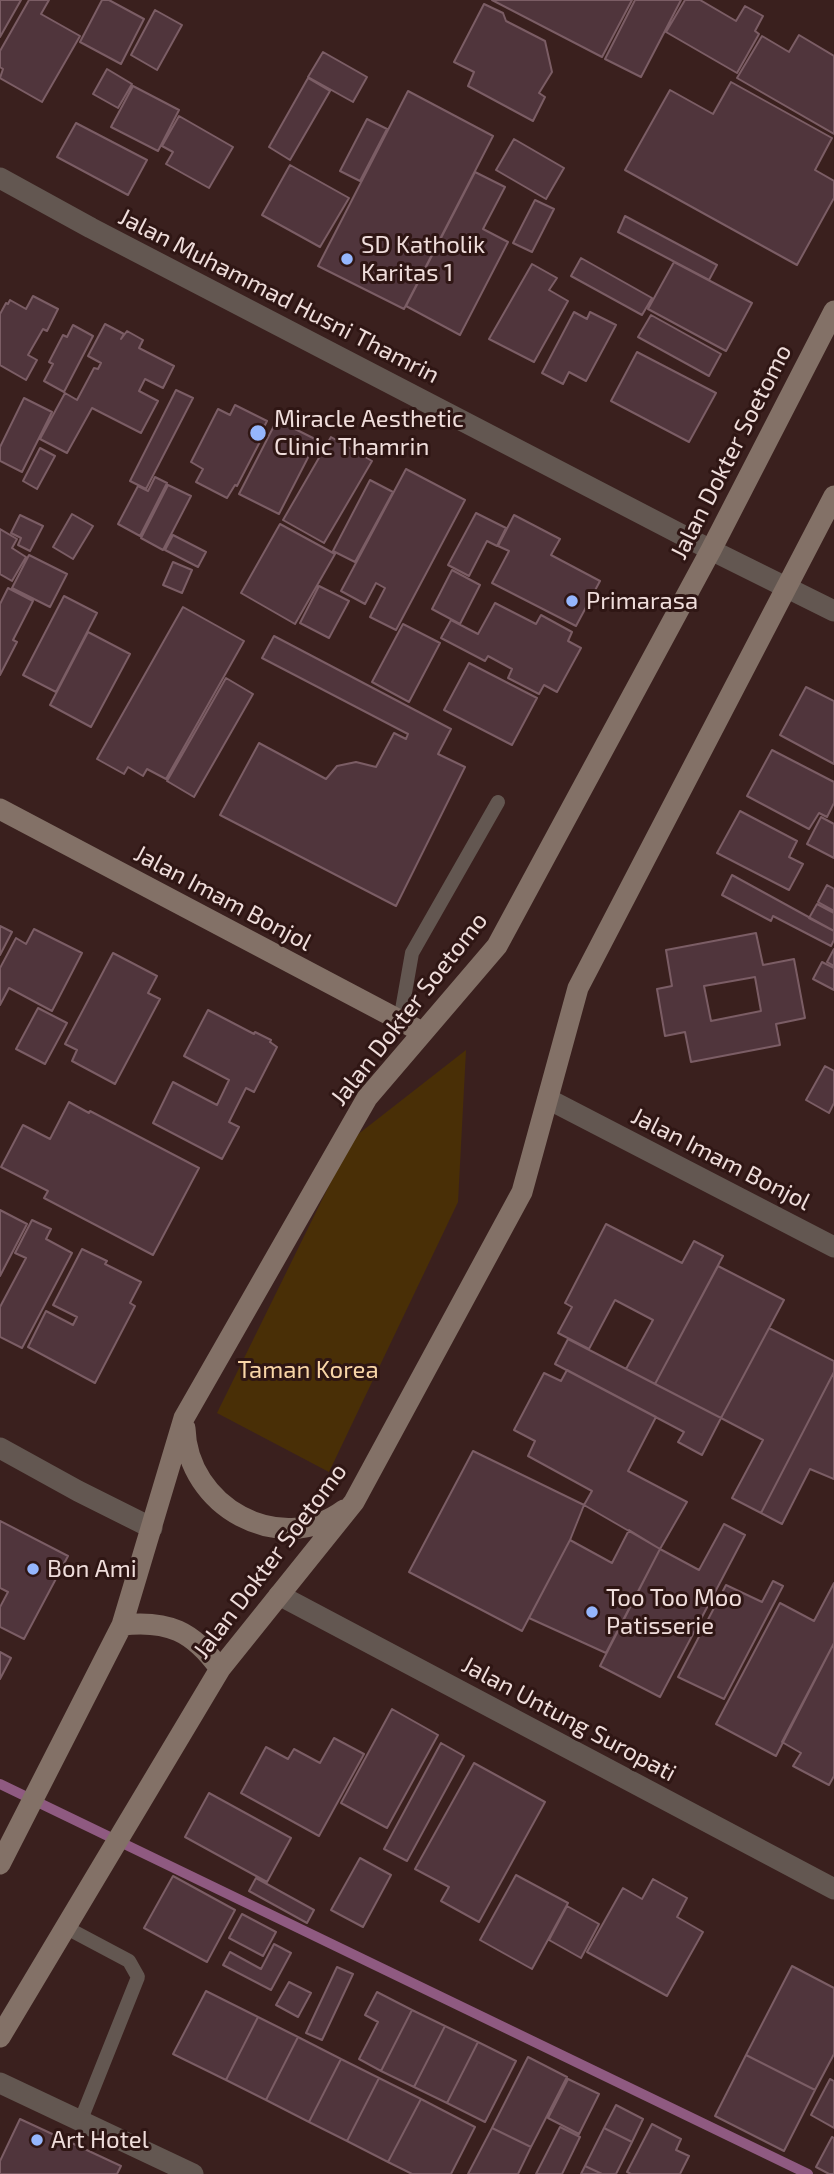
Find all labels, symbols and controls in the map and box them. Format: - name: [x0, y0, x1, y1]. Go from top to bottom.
- street label: Jalan Muhammad Husni Thamrin: [114, 202, 444, 390]
- place label: SD Katholik Karitas 1: [361, 231, 485, 287]
- marker: SD Katholik Karitas 1: [339, 251, 355, 267]
- street label: Jalan Dokter Soetomo: [664, 340, 798, 564]
- place label: Miracle Aesthetic Clinic Thamrin: [274, 405, 464, 461]
- marker: Miracle Aesthetic Clinic Thamrin: [248, 423, 268, 443]
- place label: Primarasa: [586, 587, 698, 615]
- marker: Primarasa: [564, 593, 580, 609]
- street label: Jalan Imam Bonjol: [129, 839, 317, 957]
- street label: Jalan Dokter Soetomo: [325, 907, 493, 1111]
- street label: Jalan Imam Bonjol: [627, 1101, 815, 1217]
- park label: Taman Korea: [237, 1356, 379, 1384]
- street label: Jalan Dokter Soetomo: [187, 1458, 353, 1664]
- place label: Bon Ami: [47, 1555, 137, 1583]
- marker: Bon Ami: [25, 1561, 41, 1577]
- place label: Too Too Moo Patisserie: [606, 1584, 742, 1640]
- marker: Too Too Moo Patisserie: [584, 1604, 600, 1620]
- street label: Jalan Untung Suropati: [457, 1650, 681, 1788]
- place label: Art Hotel: [51, 2126, 149, 2154]
- marker: Art Hotel: [29, 2132, 45, 2148]

